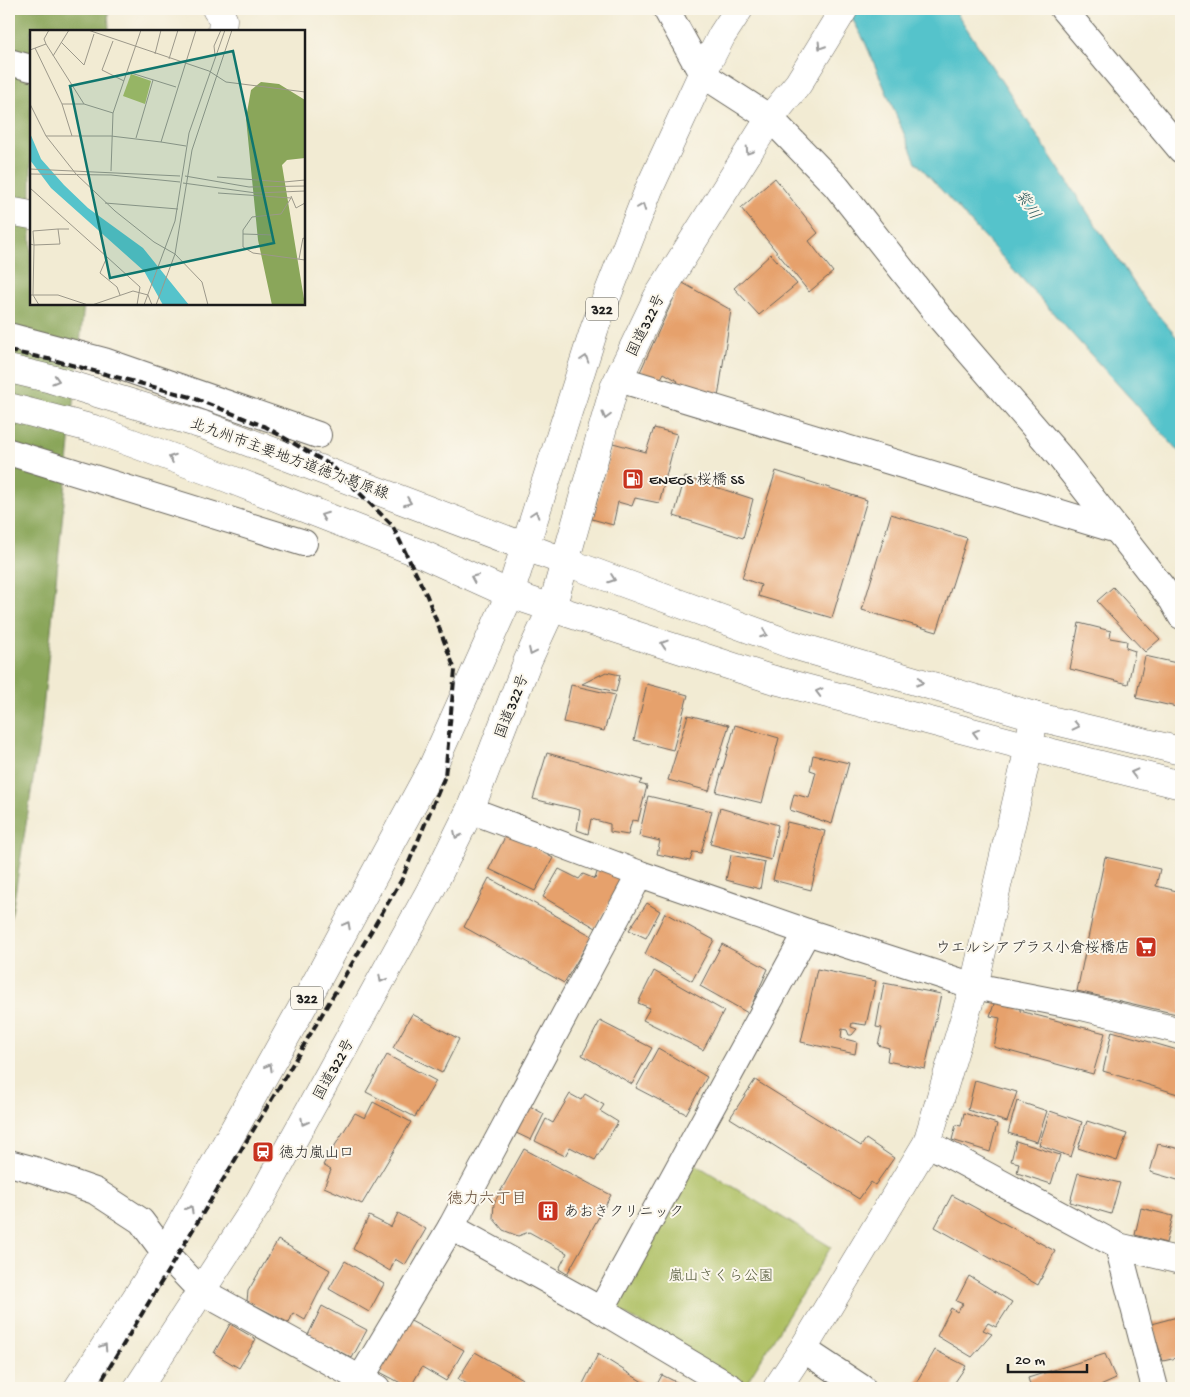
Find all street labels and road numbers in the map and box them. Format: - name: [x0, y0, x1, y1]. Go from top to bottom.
- street label: 国道322号: [624, 292, 670, 360]
- road number: 322: [586, 298, 618, 320]
- street label: 北九州市主要地方道徳力葛原線: [188, 415, 391, 504]
- street label: 国道322号: [492, 672, 533, 741]
- road number: 322: [291, 986, 323, 1010]
- street label: 国道322号: [311, 1036, 359, 1104]

